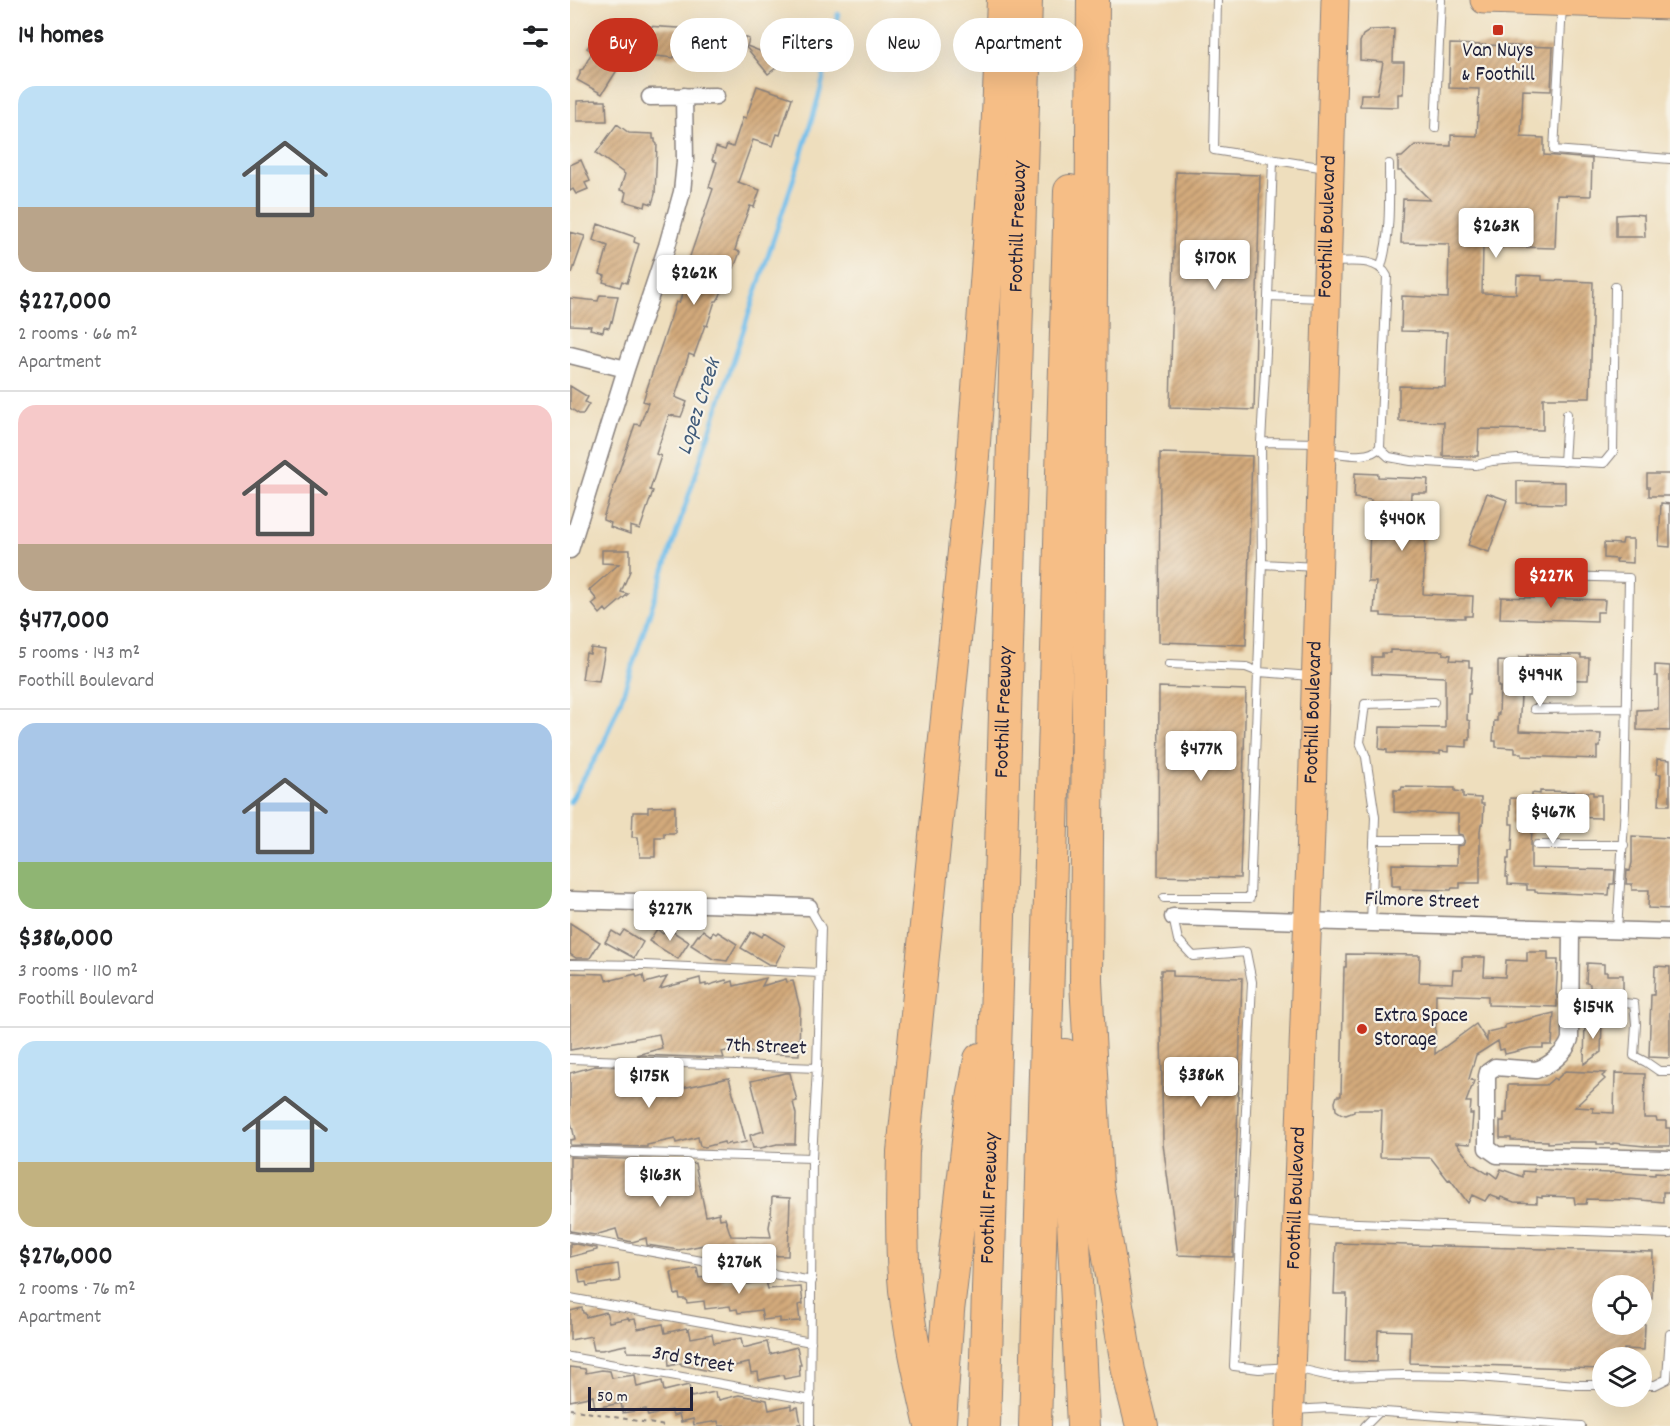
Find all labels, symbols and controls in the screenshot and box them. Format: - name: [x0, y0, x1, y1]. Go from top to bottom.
- text: 14 homes: [18, 18, 104, 55]
- chip: Buy: [588, 18, 658, 72]
- chip: Rent: [670, 18, 748, 72]
- chip: Filters: [760, 18, 854, 72]
- chip: New: [866, 18, 941, 72]
- chip: Apartment: [953, 18, 1083, 72]
- icon: filters: [519, 20, 552, 53]
- marker: Van Nuys & Foothill: [1491, 23, 1505, 37]
- place label: Van Nuys & Foothill: [1461, 37, 1535, 91]
- icon: home: [231, 125, 339, 233]
- street label: Foothill Boulevard: [1311, 155, 1346, 299]
- street label: Foothill Freeway: [1002, 160, 1036, 293]
- pin: $263K: [1454, 208, 1538, 259]
- text: $263K: [1473, 213, 1519, 241]
- pin: $170K: [1173, 240, 1257, 291]
- text: $170K: [1194, 245, 1236, 273]
- pin: $262K: [652, 255, 736, 306]
- text: $262K: [671, 260, 717, 288]
- text: $227,000: [18, 284, 111, 321]
- text: 2 rooms · 66 m²: [18, 321, 138, 349]
- text: Apartment: [18, 349, 101, 377]
- water label: Lopez Creek: [670, 353, 731, 459]
- icon: home: [231, 444, 339, 552]
- pin: $440K: [1360, 501, 1444, 552]
- text: $440K: [1379, 506, 1425, 534]
- pin: $227K: [1509, 558, 1593, 609]
- text: $227K: [1529, 563, 1573, 591]
- text: $477,000: [18, 603, 109, 640]
- text: 5 rooms · 143 m²: [18, 640, 140, 668]
- street label: Foothill Boulevard: [1297, 641, 1331, 784]
- street label: Foothill Freeway: [988, 646, 1022, 779]
- pin: $494K: [1498, 657, 1582, 708]
- text: $494K: [1517, 662, 1563, 690]
- text: Foothill Boulevard: [18, 668, 154, 696]
- pin: $477K: [1159, 731, 1243, 782]
- text: $477K: [1180, 736, 1223, 764]
- icon: home: [231, 762, 339, 870]
- pin: $467K: [1511, 794, 1595, 845]
- text: $467K: [1530, 799, 1576, 827]
- street label: Filmore Street: [1364, 885, 1480, 919]
- pin: $227K: [628, 891, 712, 942]
- text: $227K: [648, 896, 692, 924]
- text: $386,000: [18, 921, 113, 958]
- text: 3 rooms · 110 m²: [18, 958, 138, 986]
- text: Foothill Boulevard: [18, 986, 154, 1014]
- pin: $154K: [1551, 989, 1635, 1040]
- text: $154K: [1572, 994, 1614, 1022]
- place label: Extra Space Storage: [1374, 1002, 1468, 1056]
- marker: Extra Space Storage: [1355, 1022, 1369, 1036]
- street label: 7th Street: [725, 1032, 807, 1064]
- pin: $386K: [1159, 1057, 1243, 1108]
- pin: $175K: [607, 1058, 691, 1109]
- text: $386K: [1178, 1062, 1224, 1090]
- text: $175K: [629, 1063, 669, 1091]
- icon: home: [231, 1080, 339, 1188]
- street label: Foothill Boulevard: [1280, 1126, 1315, 1270]
- street label: Foothill Freeway: [974, 1131, 1008, 1264]
- pin: $163K: [618, 1157, 702, 1208]
- text: $163K: [639, 1162, 681, 1190]
- text: $276,000: [18, 1239, 113, 1276]
- pin: $276K: [697, 1244, 781, 1295]
- text: $276K: [716, 1249, 762, 1277]
- map controls: [1592, 1275, 1652, 1407]
- button: locate: [1592, 1275, 1652, 1335]
- text: 2 rooms · 76 m²: [18, 1276, 136, 1304]
- text: Apartment: [18, 1304, 101, 1332]
- street label: 3rd Street: [650, 1339, 737, 1383]
- button: layers: [1592, 1347, 1652, 1407]
- scale bar: [588, 1384, 693, 1412]
- text: 50 m: [597, 1386, 628, 1409]

